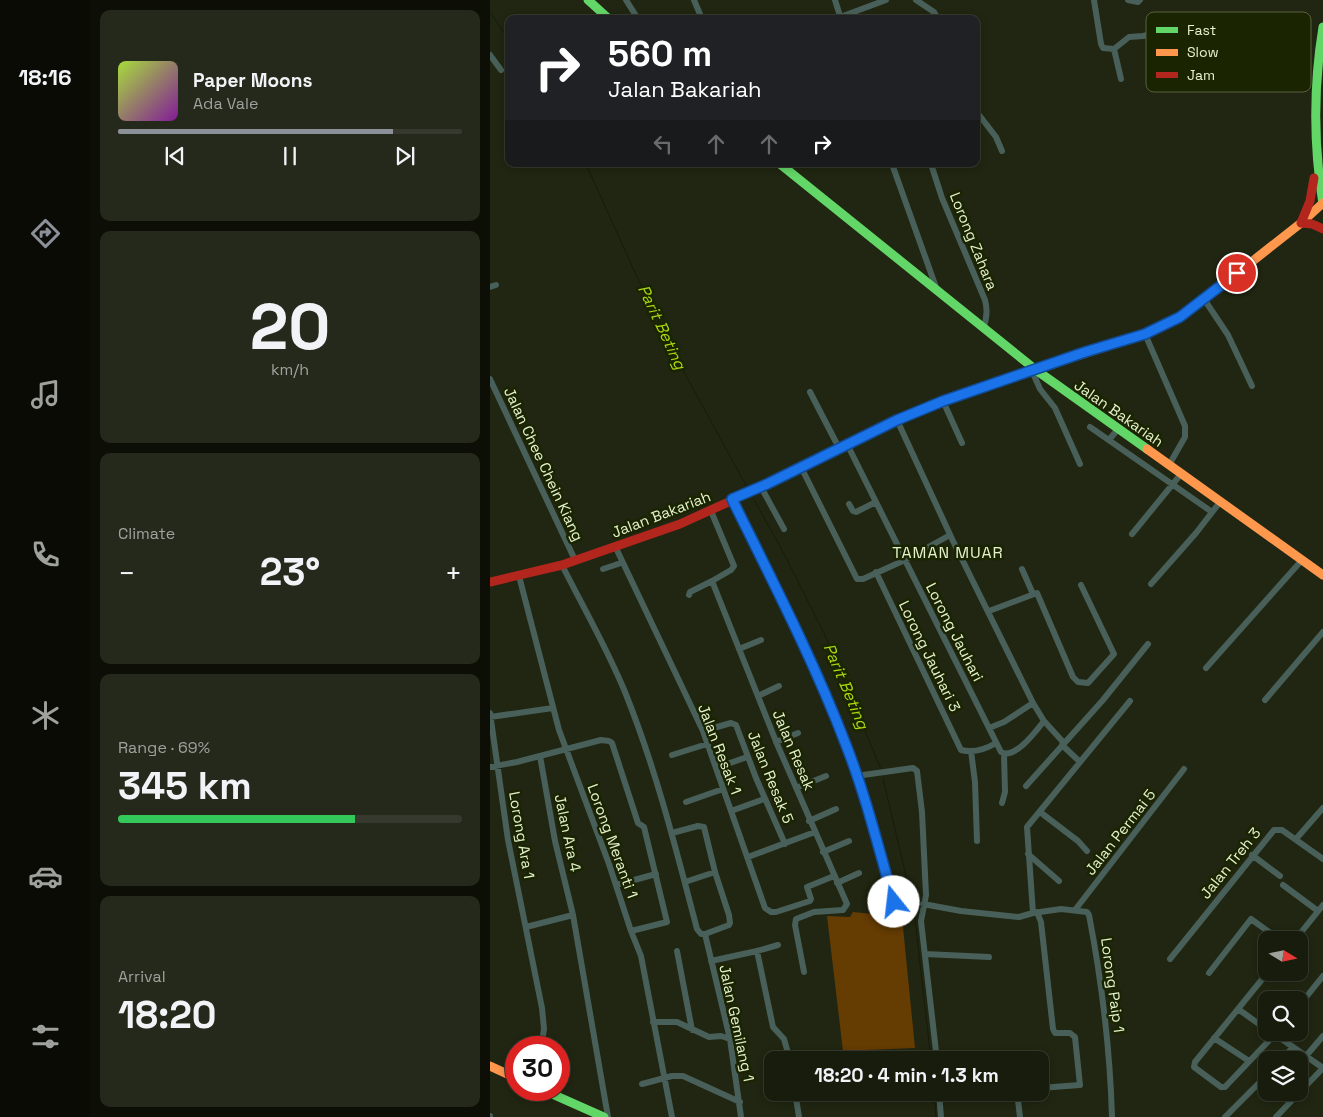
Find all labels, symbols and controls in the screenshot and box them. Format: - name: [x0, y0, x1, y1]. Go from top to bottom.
- legend: [1146, 12, 1311, 92]
- text: Fast: [1187, 21, 1216, 39]
- text: 560 m: [608, 32, 712, 76]
- icon: right: [525, 35, 590, 100]
- text: Slow: [1187, 43, 1219, 61]
- text: 18:16: [18, 63, 72, 91]
- text: Jam: [1187, 66, 1215, 84]
- text: Paper Moons: [193, 68, 312, 93]
- text: Jalan Bakariah: [608, 75, 762, 103]
- text: Ada Vale: [193, 93, 258, 114]
- icon: left: [649, 130, 677, 158]
- icon: ahead: [702, 130, 730, 158]
- icon: ahead: [755, 130, 783, 158]
- icon: right: [808, 130, 836, 158]
- icon: previous: [161, 142, 189, 170]
- icon: pause: [276, 142, 304, 170]
- icon: next: [391, 142, 419, 170]
- street label: Lorong Zahara: [946, 189, 1002, 293]
- icon: directions: [28, 216, 63, 251]
- pin: [1216, 252, 1258, 294]
- icon: arrive: [1223, 259, 1251, 287]
- water label: Parit Beting: [633, 281, 691, 373]
- text: 20: [250, 285, 330, 368]
- text: km/h: [271, 359, 309, 380]
- street label: Jalan Bakariah: [1071, 375, 1167, 451]
- icon: music: [28, 377, 63, 412]
- street label: Jalan Chee Chein Kiang: [500, 384, 588, 544]
- street label: Jalan Bakariah: [609, 486, 713, 542]
- text: Climate: [118, 523, 175, 544]
- icon: phone: [28, 537, 63, 572]
- district label: TAMAN MUAR: [892, 542, 1004, 563]
- text: 23°: [260, 548, 320, 596]
- text: −: [118, 555, 135, 591]
- text: +: [445, 555, 462, 591]
- street label: Lorong Jauhari: [922, 580, 988, 684]
- street label: Lorong Jauhari 3: [895, 597, 965, 715]
- water label: Parit Beting: [819, 640, 874, 733]
- icon: climate: [28, 698, 63, 733]
- street label: Jalan Resak 1: [694, 701, 746, 797]
- street label: Jalan Resak: [769, 707, 819, 793]
- street label: Jalan Resak 5: [744, 728, 798, 826]
- text: Range · 69%: [118, 737, 210, 758]
- text: 345 km: [118, 762, 252, 810]
- street label: Lorong Meranti 1: [583, 781, 643, 901]
- street label: Jalan Permai 5: [1081, 785, 1159, 879]
- street label: Lorong Ara 1: [505, 790, 539, 880]
- street label: Jalan Ara 4: [550, 792, 586, 874]
- street label: Jalan Treh 3: [1195, 824, 1265, 902]
- icon: car: [28, 859, 63, 894]
- position arrow: [867, 875, 919, 927]
- north arrow: [1258, 931, 1308, 981]
- map controls: [1258, 931, 1308, 1101]
- street label: Lorong Paip 1: [1097, 936, 1129, 1034]
- street label: Jalan Gemilang 1: [715, 963, 759, 1083]
- text: Arrival: [118, 966, 166, 987]
- text: 18:20: [118, 991, 217, 1039]
- button: search: [1258, 991, 1308, 1041]
- icon: filters: [28, 1019, 63, 1054]
- speed limit sign: 30: [505, 1036, 570, 1101]
- button: layers: [1258, 1051, 1308, 1101]
- text: 18:20 · 4 min · 1.3 km: [814, 1063, 999, 1088]

